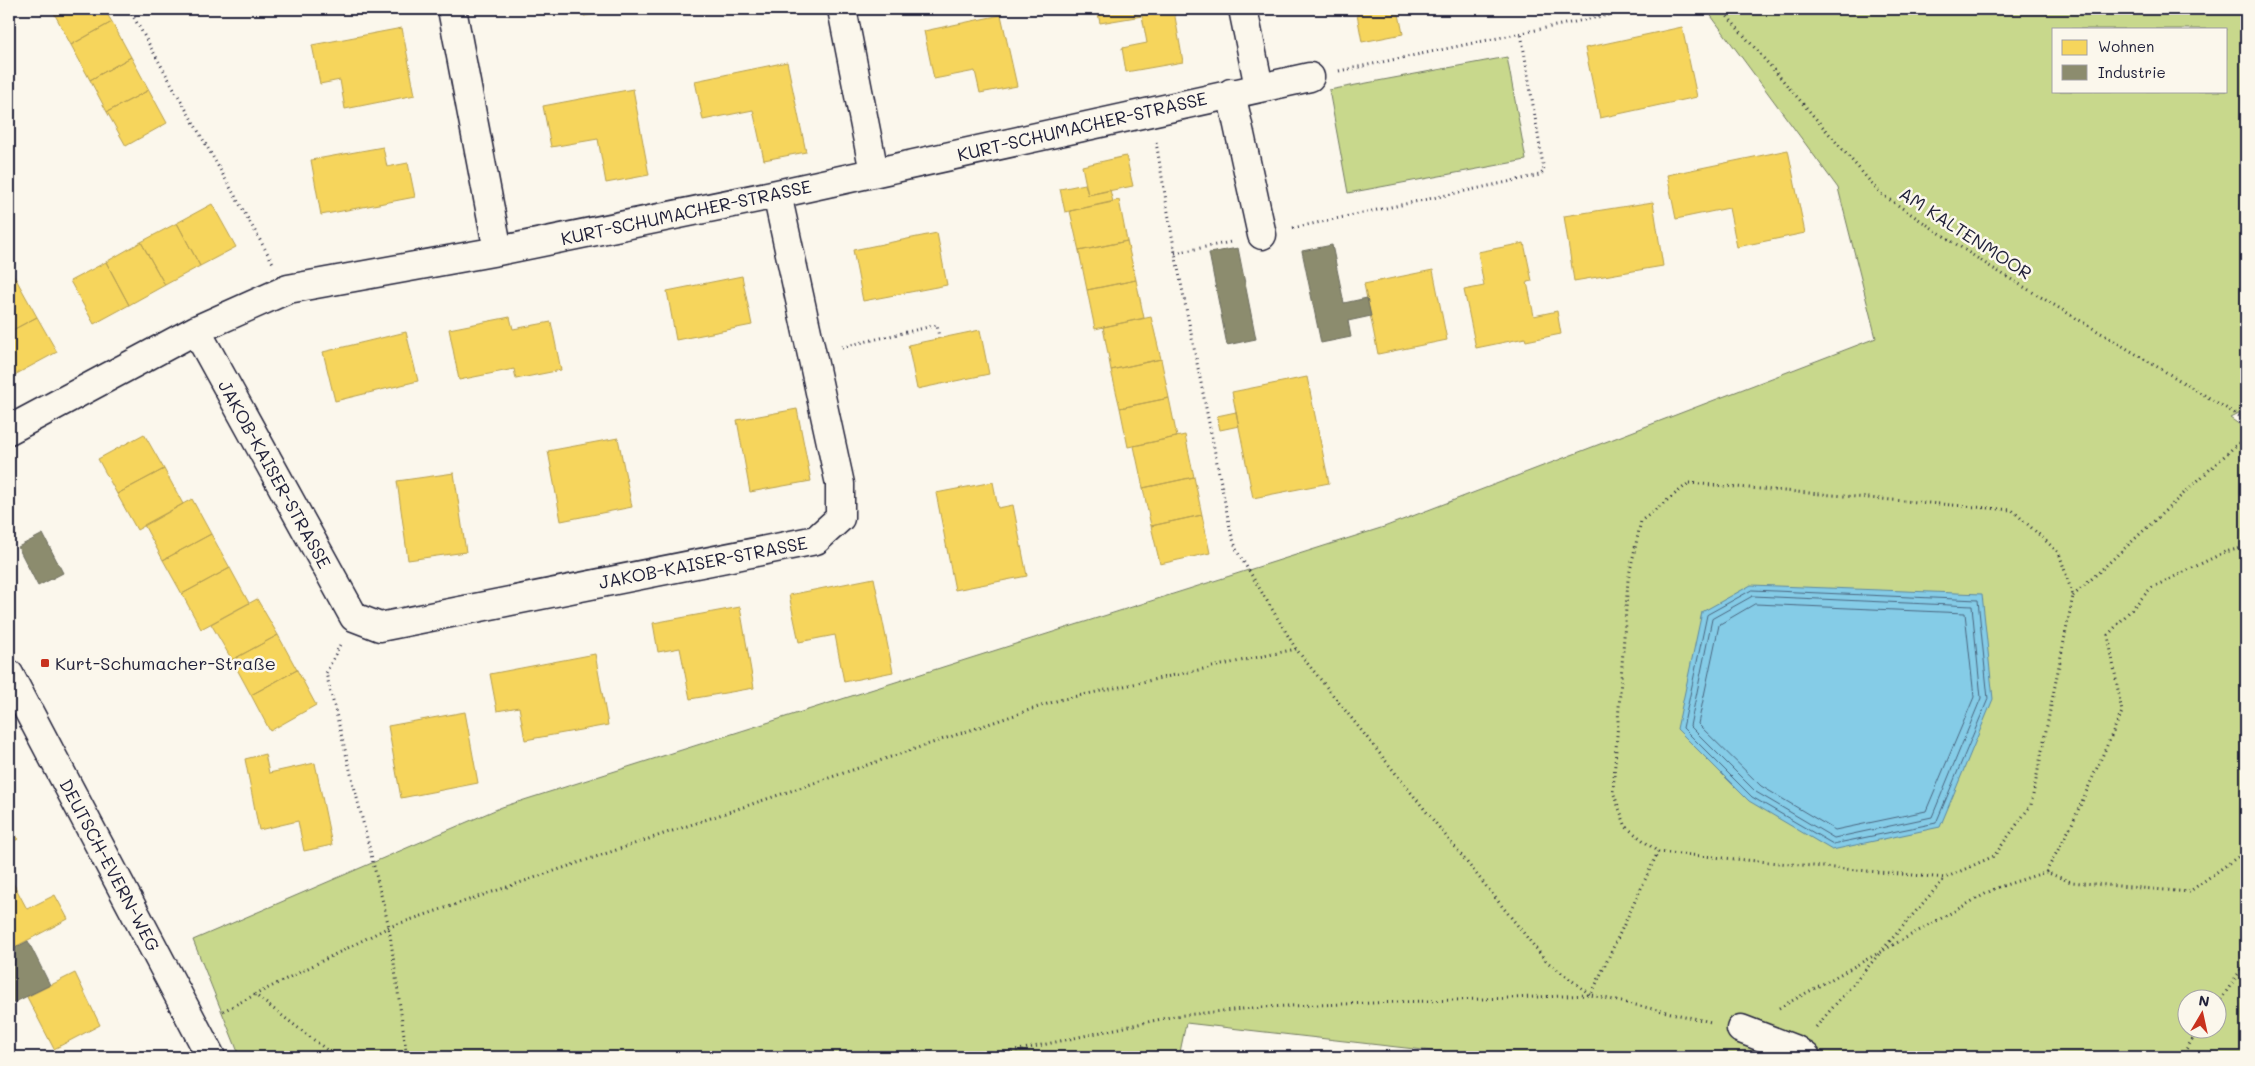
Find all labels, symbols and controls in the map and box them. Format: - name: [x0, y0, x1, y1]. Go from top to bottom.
- legend: [2052, 28, 2228, 92]
- text: Wohnen: [2098, 36, 2154, 56]
- text: Industrie: [2098, 62, 2166, 82]
- street label: KURT-SCHUMACHER-STRASSE: [955, 86, 1209, 166]
- street label: KURT-SCHUMACHER-STRASSE: [559, 174, 813, 250]
- street label: AM KALTENMOOR: [1895, 181, 2037, 285]
- street label: JAKOB-KAISER-STRASSE: [213, 376, 337, 572]
- street label: JAKOB-KAISER-STRASSE: [597, 530, 809, 594]
- place label: Kurt-Schumacher-Straße: [55, 651, 276, 675]
- marker: Kurt-Schumacher-Straße: [39, 657, 51, 669]
- street label: DEUTSCH-EVERN-WEG: [54, 775, 166, 955]
- north arrow: [2178, 988, 2228, 1038]
- text: N: [2197, 990, 2211, 1011]

